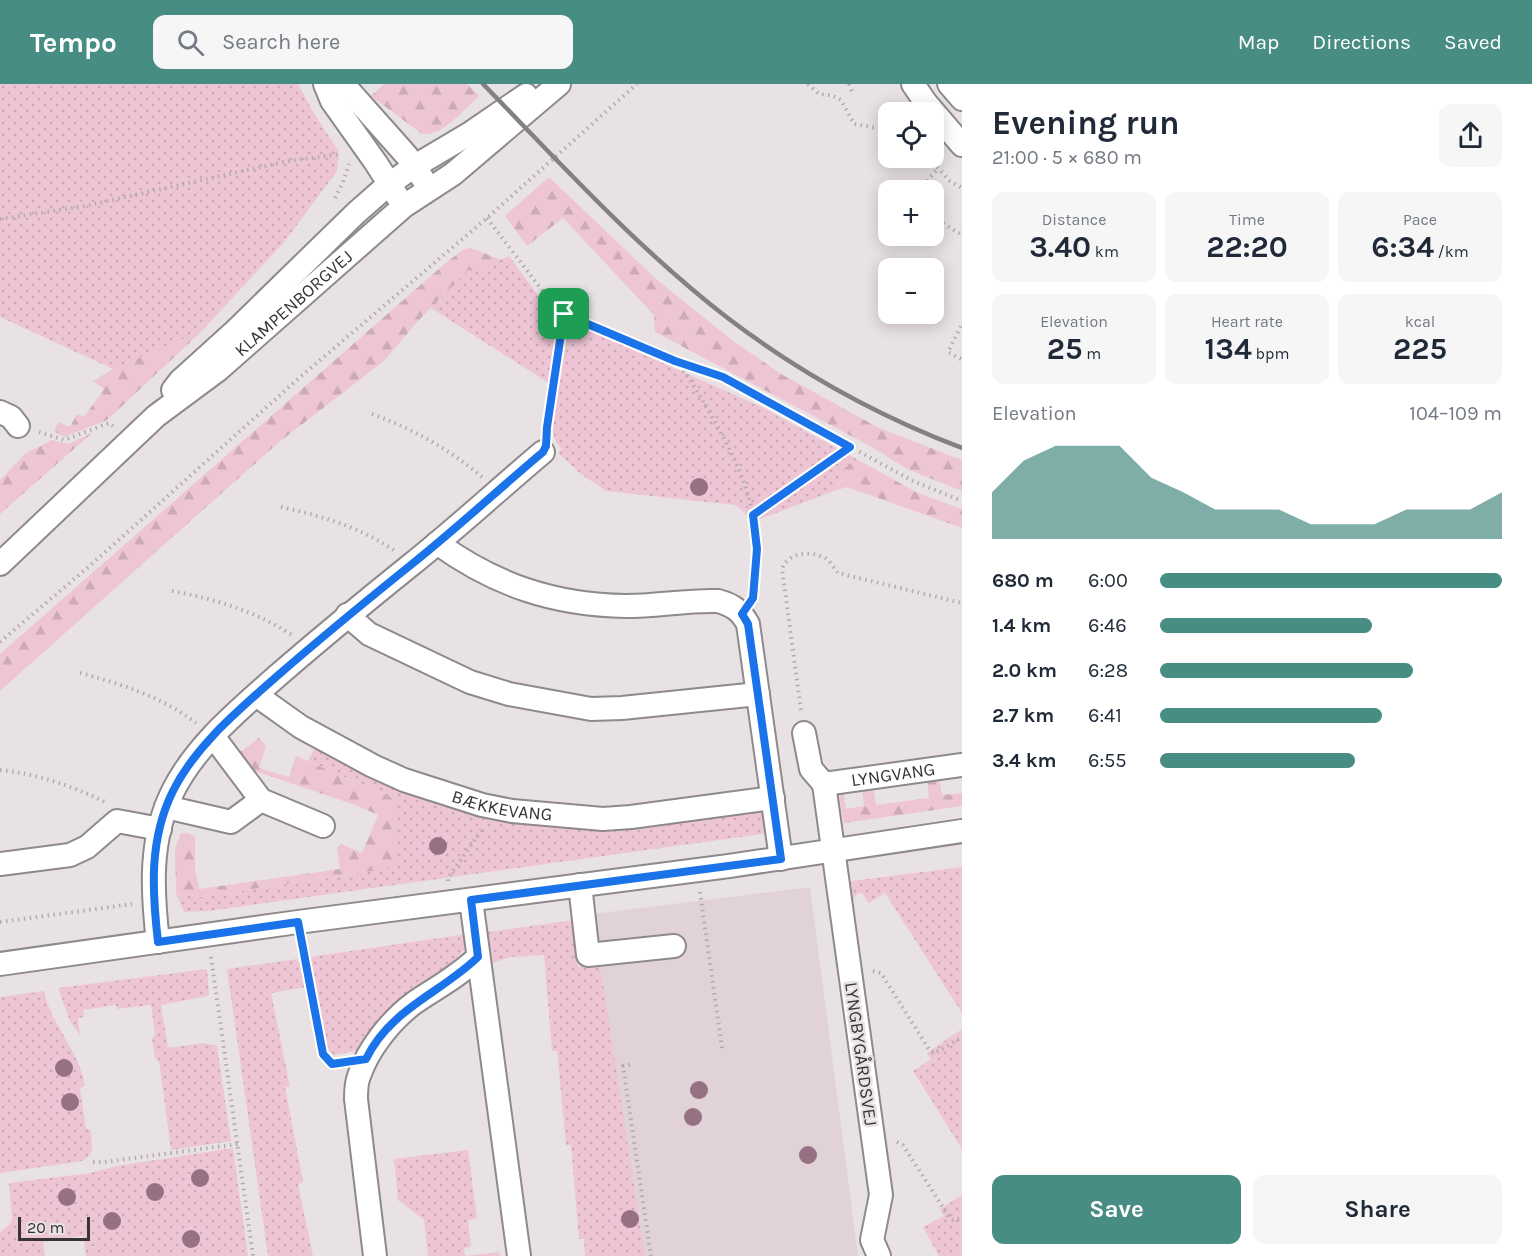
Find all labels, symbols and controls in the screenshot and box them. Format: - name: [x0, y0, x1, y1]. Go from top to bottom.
- search box: [153, 15, 573, 69]
- text: Tempo: [30, 26, 117, 59]
- icon: search: [174, 26, 207, 59]
- text: Search here: [222, 29, 340, 55]
- text: Map: [1238, 30, 1279, 54]
- text: Directions: [1312, 30, 1411, 54]
- text: Saved: [1444, 30, 1502, 54]
- map controls: [878, 102, 944, 324]
- button: locate: [878, 102, 944, 168]
- text: Evening run: [992, 104, 1180, 142]
- button: share: [1439, 104, 1502, 167]
- text: 21:00 · 5 × 680 m: [992, 146, 1142, 169]
- button: +: [878, 180, 944, 246]
- text: Distance: [1042, 210, 1106, 229]
- text: Time: [1229, 210, 1265, 229]
- text: Pace: [1403, 210, 1437, 229]
- text: 3.40: [1029, 229, 1091, 265]
- text: 22:20: [1206, 229, 1288, 265]
- text: 6:34: [1371, 229, 1434, 265]
- text: km: [1091, 242, 1119, 261]
- text: /km: [1434, 242, 1469, 261]
- street label: KLAMPENBORGVEJ: [230, 245, 357, 361]
- button: −: [878, 258, 944, 324]
- pin: [538, 288, 589, 339]
- icon: arrive: [547, 297, 580, 330]
- text: Elevation: [1040, 312, 1108, 331]
- text: Heart rate: [1211, 312, 1283, 331]
- text: kcal: [1405, 312, 1435, 331]
- text: 25: [1047, 331, 1082, 367]
- text: 134: [1205, 331, 1252, 367]
- text: 225: [1393, 331, 1447, 367]
- text: m: [1082, 344, 1101, 363]
- text: bpm: [1252, 344, 1289, 363]
- text: Elevation: [992, 402, 1077, 425]
- text: 104–109 m: [1409, 402, 1502, 425]
- text: 680 m: [992, 569, 1054, 592]
- text: 6:00: [1088, 569, 1128, 592]
- text: 1.4 km: [992, 614, 1051, 637]
- text: 6:46: [1088, 614, 1127, 637]
- text: 2.0 km: [992, 659, 1057, 682]
- text: 6:28: [1088, 659, 1128, 682]
- text: 2.7 km: [992, 704, 1054, 727]
- text: 6:41: [1088, 704, 1122, 727]
- text: 3.4 km: [992, 749, 1057, 772]
- text: 6:55: [1088, 749, 1127, 772]
- street label: LYNGVANG: [850, 758, 937, 791]
- street label: BÆKKEVANG: [449, 785, 553, 826]
- street label: LYNGBYGÅRDSVEJ: [840, 981, 882, 1127]
- button: Save: [992, 1175, 1241, 1244]
- button: Share: [1253, 1175, 1502, 1244]
- scale bar: [18, 1214, 90, 1242]
- text: 20 m: [27, 1218, 65, 1237]

